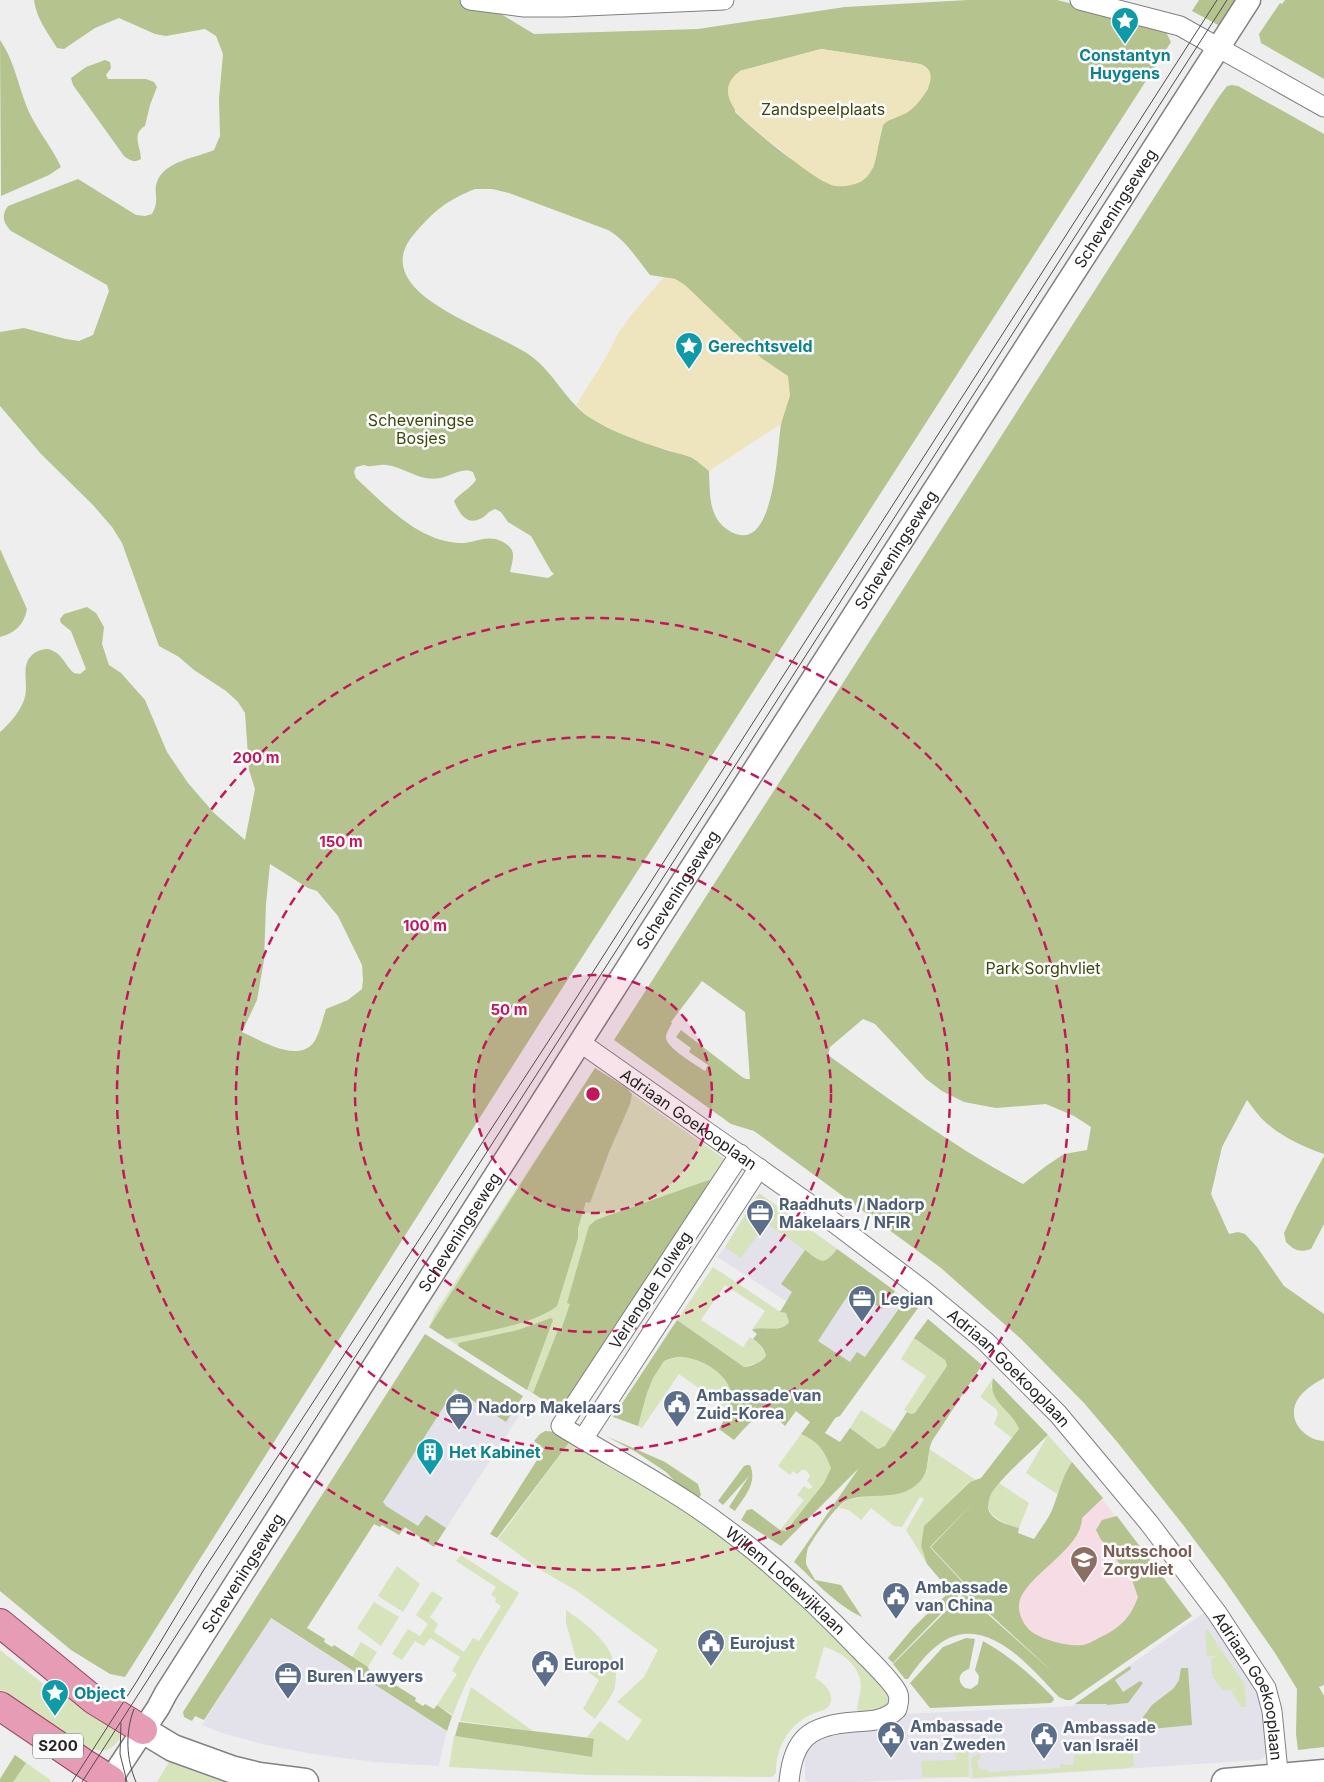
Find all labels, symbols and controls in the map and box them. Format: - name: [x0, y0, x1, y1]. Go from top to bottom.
- place icon: Constantyn Huygens: [1110, 6, 1140, 45]
- place label: Constantyn Huygens: [1079, 45, 1171, 83]
- park label: Zandspeelplaats: [761, 99, 885, 119]
- street label: Scheveningseweg: [1070, 145, 1161, 272]
- place icon: Gerechtsveld: [674, 331, 704, 370]
- place label: Gerechtsveld: [708, 336, 813, 356]
- park label: Scheveningse Bosjes: [368, 410, 474, 448]
- street label: Scheveningseweg: [850, 486, 941, 613]
- text: 200 m: [233, 748, 279, 767]
- street label: Scheveningseweg: [632, 826, 723, 953]
- text: 150 m: [319, 832, 363, 851]
- text: 100 m: [403, 916, 447, 935]
- park label: Park Sorghvliet: [986, 958, 1100, 978]
- text: 50 m: [491, 1000, 527, 1019]
- street label: Adriaan Goekooplaan: [617, 1064, 761, 1174]
- centre of rings: [584, 1085, 602, 1103]
- street label: Scheveningseweg: [414, 1169, 505, 1296]
- place label: Raadhuts / Nadorp Makelaars / NFIR: [779, 1194, 925, 1232]
- office icon: Raadhuts / Nadorp Makelaars / NFIR: [745, 1198, 775, 1237]
- street label: Verlengde Tolweg: [604, 1227, 696, 1353]
- office icon: Legian: [847, 1284, 877, 1323]
- place label: Legian: [881, 1289, 933, 1309]
- street label: Adriaan Goekooplaan: [944, 1304, 1075, 1431]
- place label: Ambassade van Zuid-Korea: [696, 1385, 821, 1423]
- public building icon: Ambassade van Zuid-Korea: [662, 1389, 692, 1428]
- office icon: Nadorp Makelaars: [444, 1392, 474, 1431]
- place label: Nadorp Makelaars: [478, 1397, 621, 1417]
- building icon: Het Kabinet: [415, 1437, 445, 1476]
- place label: Het Kabinet: [449, 1442, 541, 1462]
- street label: Scheveningseweg: [197, 1509, 288, 1637]
- street label: Willem Lodewijklaan: [722, 1522, 850, 1639]
- place label: Nutsschool Zorgvliet: [1103, 1541, 1192, 1579]
- school or university icon: Nutsschool Zorgvliet: [1069, 1545, 1099, 1584]
- place label: Ambassade van China: [915, 1577, 1008, 1615]
- public building icon: Ambassade van China: [881, 1581, 911, 1620]
- street label: Adriaan Goekooplaan: [1209, 1608, 1287, 1761]
- public building icon: Eurojust: [696, 1628, 726, 1667]
- place label: Eurojust: [730, 1633, 795, 1653]
- public building icon: Europol: [530, 1649, 560, 1688]
- place label: Europol: [564, 1654, 624, 1674]
- office icon: Buren Lawyers: [273, 1661, 303, 1700]
- place label: Buren Lawyers: [307, 1666, 423, 1686]
- place icon: Object: [40, 1678, 70, 1717]
- place label: Object: [74, 1683, 126, 1703]
- place label: Ambassade van Zweden: [910, 1716, 1006, 1754]
- place label: Ambassade van Israël: [1063, 1717, 1156, 1755]
- public building icon: Ambassade van Zweden: [876, 1720, 906, 1759]
- public building icon: Ambassade van Israël: [1029, 1721, 1059, 1760]
- road number: S200: [33, 1734, 83, 1758]

